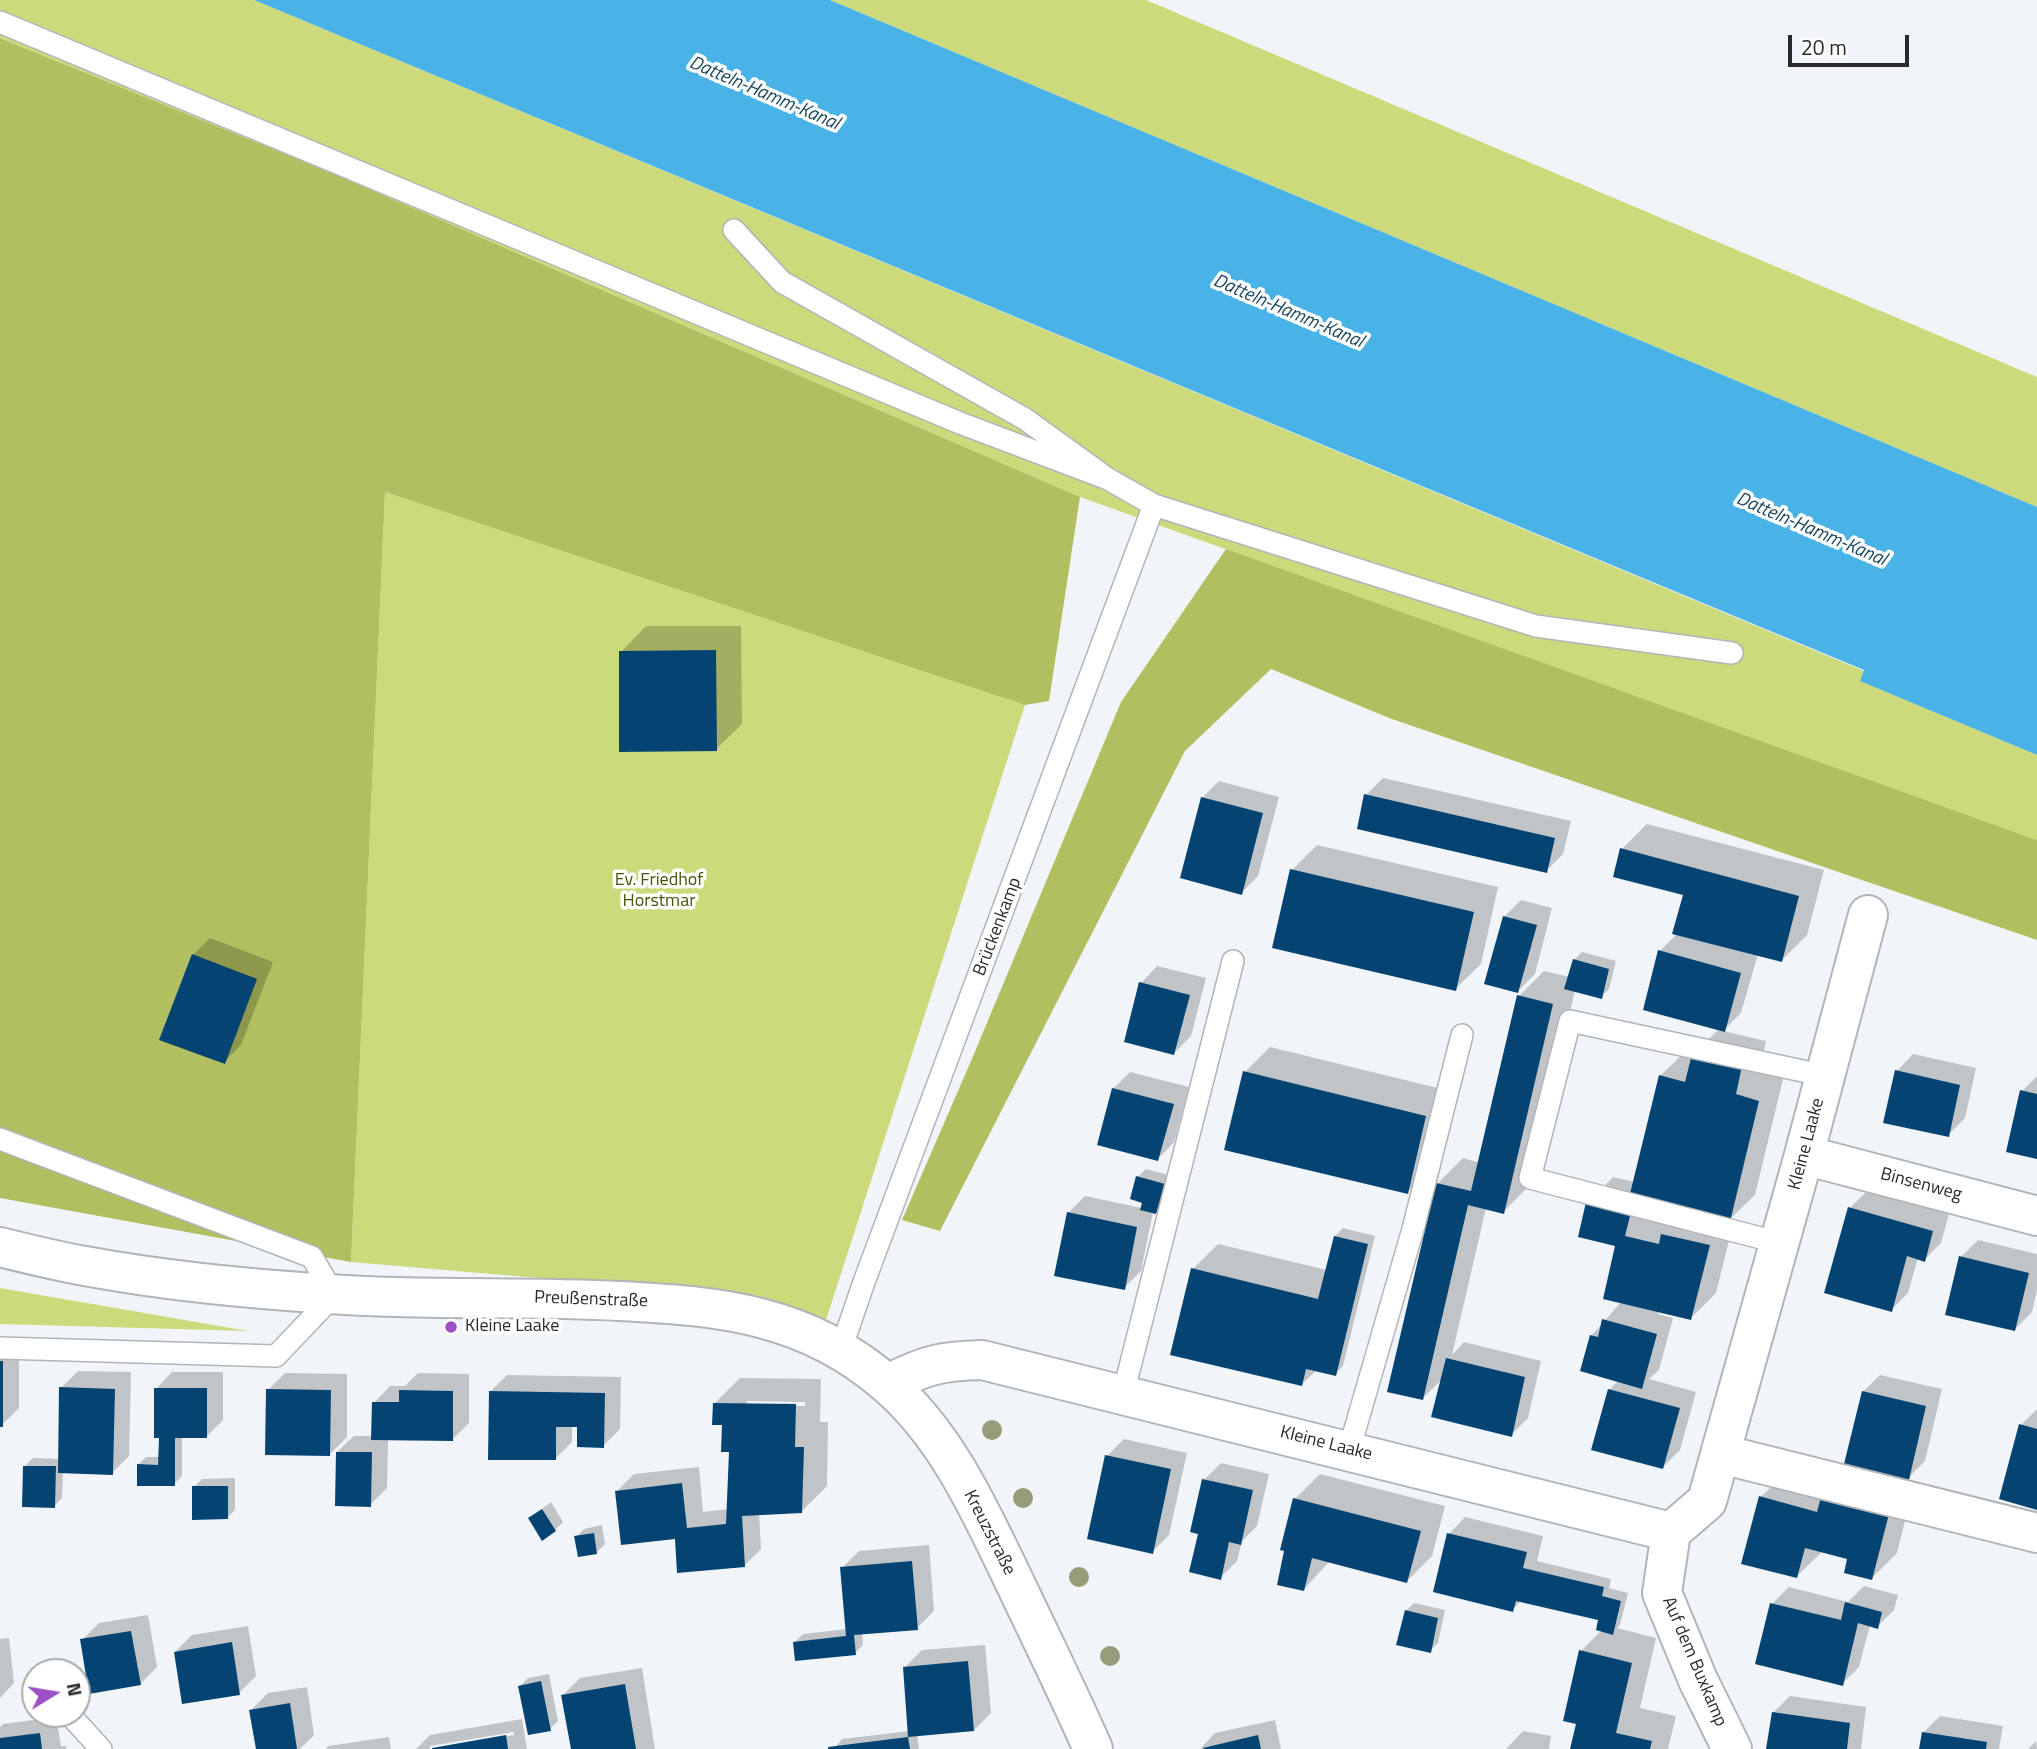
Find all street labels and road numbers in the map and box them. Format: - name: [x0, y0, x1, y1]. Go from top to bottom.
- street label: Brückenkamp: [969, 875, 1027, 979]
- street label: Kleine Laake: [1784, 1096, 1830, 1192]
- street label: Binsenweg: [1878, 1164, 1964, 1206]
- street label: Preußenstraße: [534, 1287, 648, 1313]
- street label: Kleine Laake: [1278, 1422, 1374, 1466]
- street label: Kreuzstraße: [958, 1487, 1020, 1579]
- street label: Auf dem Buxkamp: [1657, 1594, 1731, 1730]

